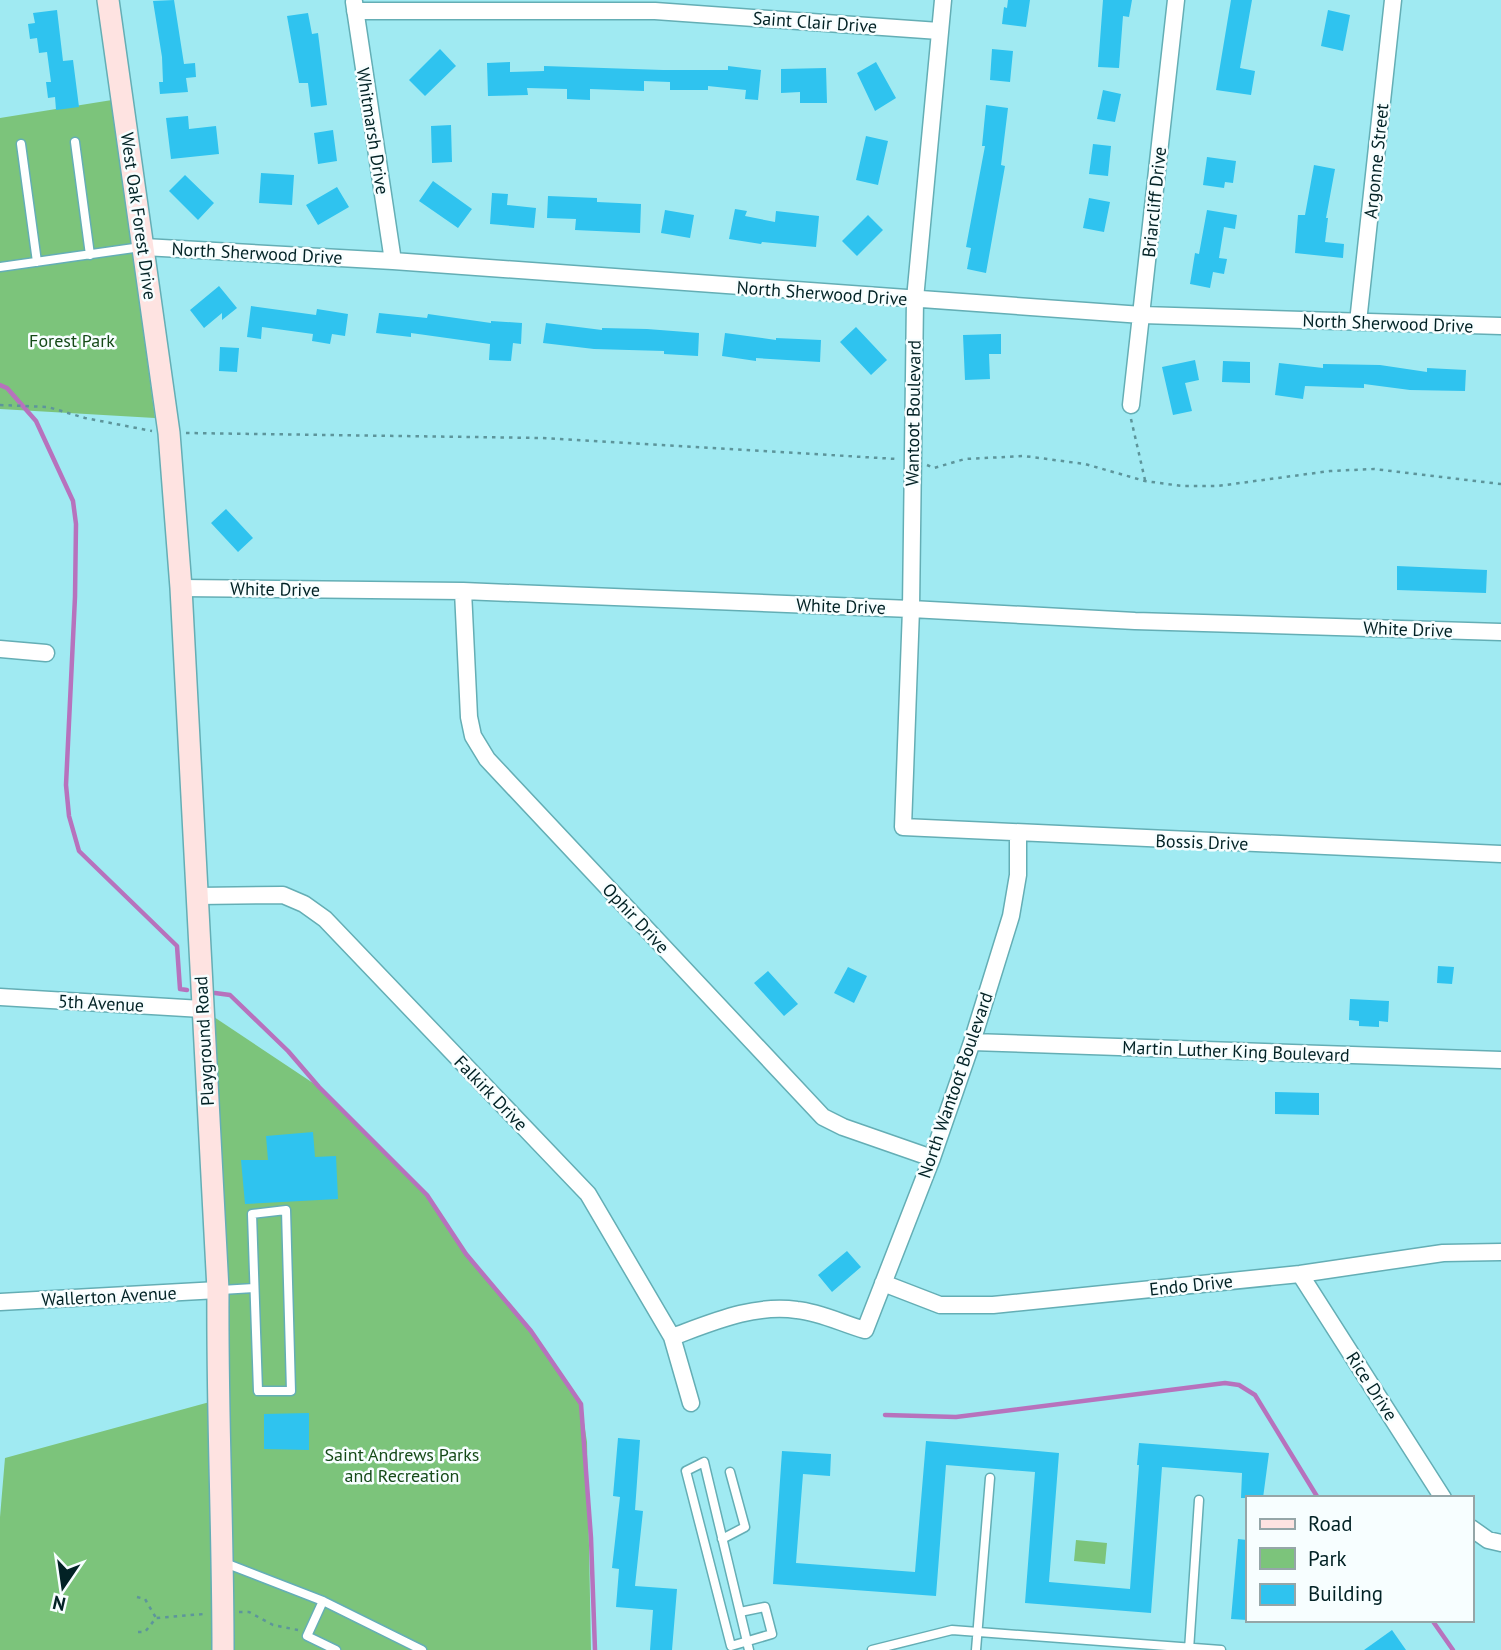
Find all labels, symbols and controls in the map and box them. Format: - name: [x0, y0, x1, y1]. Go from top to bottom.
- street label: Saint Clair Drive: [752, 6, 878, 38]
- street label: Whitmarsh Drive: [352, 66, 394, 196]
- street label: Argonne Street: [1359, 102, 1393, 220]
- street label: West Oak Forest Drive: [116, 131, 162, 301]
- street label: Briarcliff Drive: [1137, 145, 1171, 259]
- street label: North Sherwood Drive: [171, 237, 343, 269]
- street label: North Sherwood Drive: [736, 276, 908, 310]
- street label: North Sherwood Drive: [1302, 309, 1474, 337]
- park label: Forest Park: [29, 329, 115, 352]
- street label: Wantoot Boulevard: [900, 340, 926, 486]
- street label: White Drive: [230, 577, 320, 601]
- street label: White Drive: [796, 593, 886, 619]
- street label: White Drive: [1363, 616, 1453, 642]
- street label: Bossis Drive: [1155, 829, 1249, 855]
- street label: Ophir Drive: [598, 878, 674, 958]
- street label: Playground Road: [189, 975, 219, 1107]
- street label: 5th Avenue: [57, 989, 145, 1017]
- street label: North Wantoot Boulevard: [912, 989, 998, 1181]
- street label: Martin Luther King Boulevard: [1122, 1036, 1350, 1066]
- street label: Falkirk Drive: [449, 1050, 533, 1136]
- street label: Endo Drive: [1148, 1269, 1234, 1301]
- street label: Wallerton Avenue: [41, 1281, 177, 1311]
- street label: Rice Drive: [1341, 1347, 1403, 1425]
- park label: Saint Andrews Parks and Recreation: [325, 1443, 479, 1487]
- legend: [1246, 1496, 1473, 1622]
- text: Road: [1308, 1510, 1352, 1537]
- text: Park: [1308, 1545, 1347, 1572]
- north arrow: [28, 1552, 98, 1622]
- text: Building: [1308, 1580, 1383, 1607]
- text: N: [50, 1590, 68, 1617]

